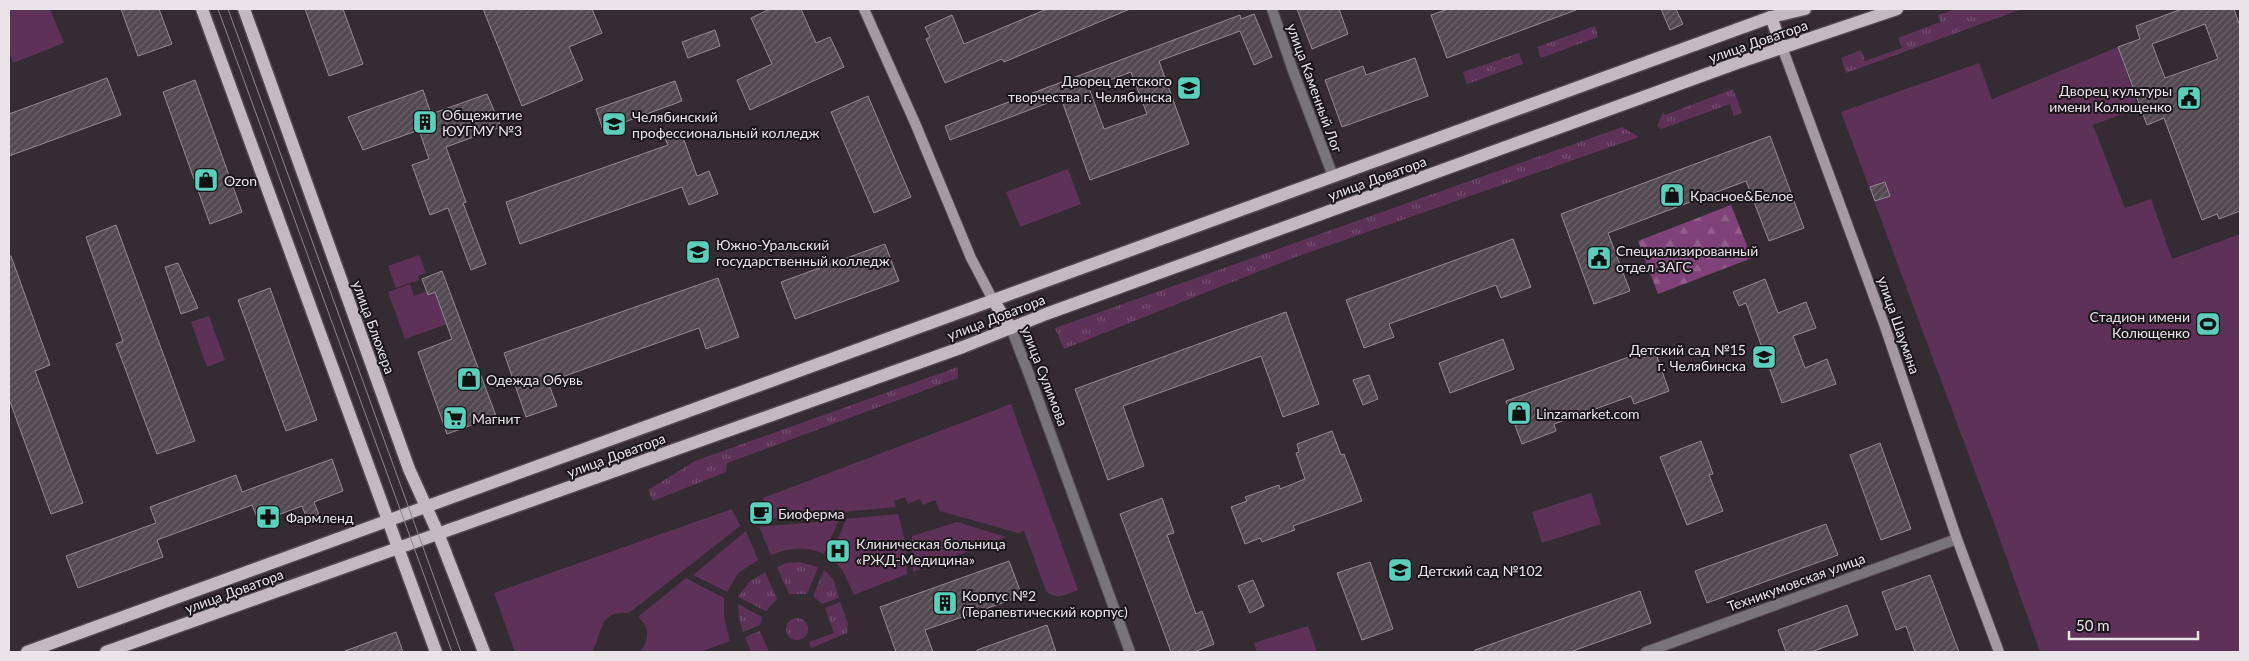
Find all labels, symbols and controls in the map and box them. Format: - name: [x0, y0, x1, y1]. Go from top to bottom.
- street label: улица Доватора: [1706, 16, 1810, 66]
- street label: улица Каменный Лог: [1284, 21, 1346, 155]
- place label: Дворец детского творчества г. Челябинска: [1008, 72, 1172, 105]
- school or university icon: Дворец детского творчества г. Челябинска: [1176, 75, 1202, 101]
- place label: Дворец культуры имени Колющенко: [2049, 82, 2172, 115]
- public building icon: Дворец культуры имени Колющенко: [2176, 85, 2202, 111]
- place label: Общежитие ЮУГМУ №3: [442, 106, 522, 139]
- place label: Челябинский профессиональный колледж: [632, 108, 820, 141]
- building icon: Общежитие ЮУГМУ №3: [412, 109, 438, 135]
- school or university icon: Челябинский профессиональный колледж: [601, 111, 627, 137]
- street label: улица Доватора: [1325, 152, 1429, 204]
- shop icon: Ozon: [193, 167, 219, 193]
- place label: Ozon: [224, 172, 257, 189]
- shop icon: Красное&Белое: [1659, 182, 1685, 208]
- place label: Красное&Белое: [1690, 187, 1794, 204]
- place label: Южно-Уральский государственный колледж: [716, 236, 890, 269]
- school or university icon: Южно-Уральский государственный колледж: [685, 239, 711, 265]
- place label: Специализированный отдел ЗАГС: [1616, 242, 1758, 275]
- public building icon: Специализированный отдел ЗАГС: [1586, 245, 1612, 271]
- street label: улица Шаумяна: [1874, 274, 1924, 376]
- street label: улица Блюхера: [349, 278, 399, 376]
- street label: улица Доватора: [945, 290, 1047, 344]
- place label: Стадион имени Колющенко: [2090, 308, 2190, 341]
- sports icon: Стадион имени Колющенко: [2195, 311, 2221, 337]
- street label: улица Сулимова: [1018, 324, 1072, 428]
- place label: Детский сад №15 г. Челябинска: [1629, 341, 1746, 374]
- school or university icon: Детский сад №15 г. Челябинска: [1751, 344, 1777, 370]
- shop icon: Одежда Обувь: [456, 366, 482, 392]
- place label: Одежда Обувь: [486, 371, 583, 388]
- shop icon: Linzamarket.com: [1506, 400, 1532, 426]
- supermarket icon: Магнит: [442, 405, 468, 431]
- place label: Linzamarket.com: [1536, 405, 1640, 422]
- place label: Магнит: [472, 410, 521, 427]
- street label: улица Доватора: [564, 429, 668, 481]
- cafe icon: Биоферма: [748, 500, 774, 526]
- pharmacy icon: Фармленд: [255, 504, 281, 530]
- place label: Биоферма: [778, 505, 845, 522]
- place label: Фармленд: [286, 509, 354, 526]
- place label: Клиническая больница «РЖД-Медицина»: [856, 535, 1006, 568]
- hospital icon: Клиническая больница «РЖД-Медицина»: [825, 538, 851, 564]
- street label: Техникумовская улица: [1725, 549, 1867, 615]
- school or university icon: Детский сад №102: [1387, 557, 1413, 583]
- place label: Детский сад №102: [1418, 562, 1543, 579]
- street label: улица Доватора: [182, 565, 286, 617]
- place label: Корпус №2 (Терапевтический корпус): [962, 587, 1128, 620]
- building icon: Корпус №2 (Терапевтический корпус): [932, 590, 958, 616]
- scale bar: [2069, 608, 2198, 640]
- text: 50 m: [2076, 616, 2110, 634]

